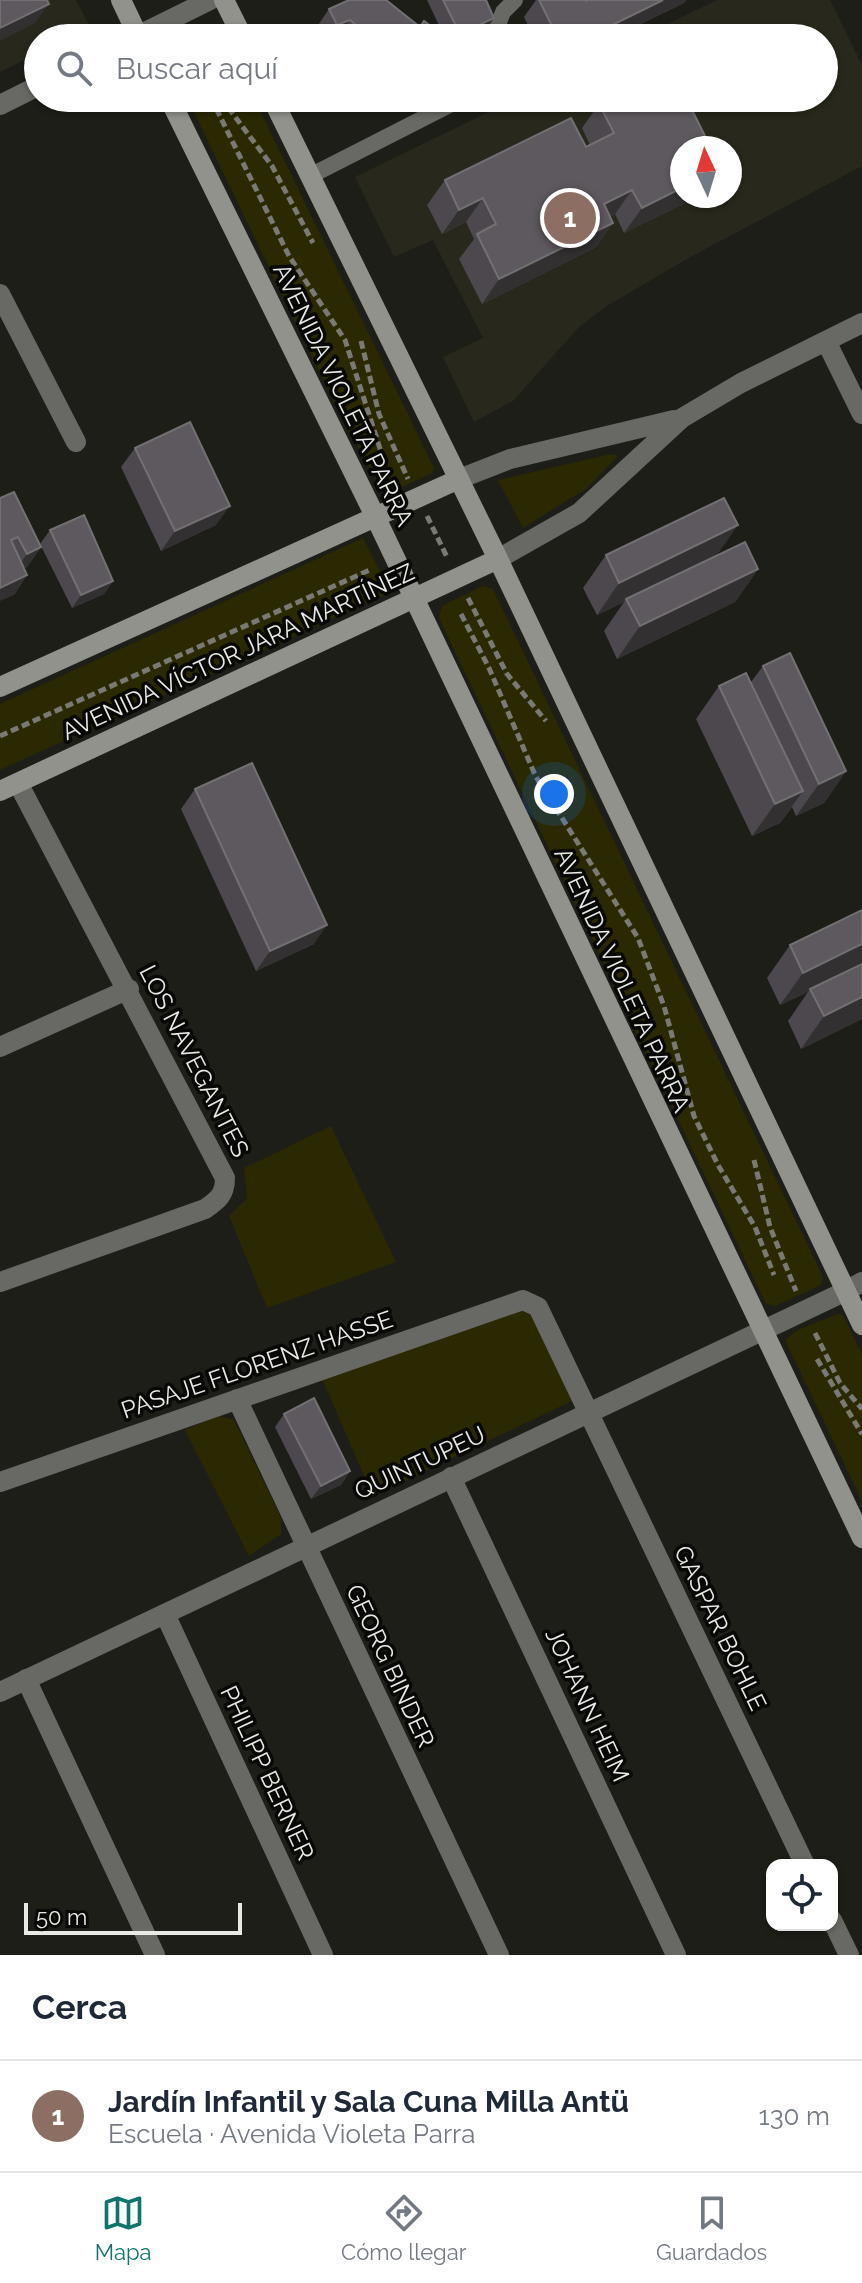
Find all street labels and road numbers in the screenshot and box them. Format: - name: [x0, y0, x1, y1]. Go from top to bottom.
- street label: AVENIDA VIOLETA PARRA: [267, 259, 420, 531]
- street label: AVENIDA VÍCTOR JARA MARTÍNEZ: [57, 557, 419, 746]
- street label: AVENIDA VIOLETA PARRA: [548, 843, 697, 1117]
- street label: LOS NAVEGANTES: [133, 960, 255, 1162]
- street label: PASAJE FLORENZ HASSE: [117, 1304, 396, 1425]
- street label: QUINTUPEU: [350, 1420, 490, 1505]
- street label: GASPAR BOHLE: [668, 1541, 773, 1715]
- street label: GEORG BINDER: [340, 1580, 441, 1752]
- street label: JOHANN HEIM: [539, 1623, 636, 1786]
- street label: PHILIPP BERNER: [214, 1681, 321, 1865]

